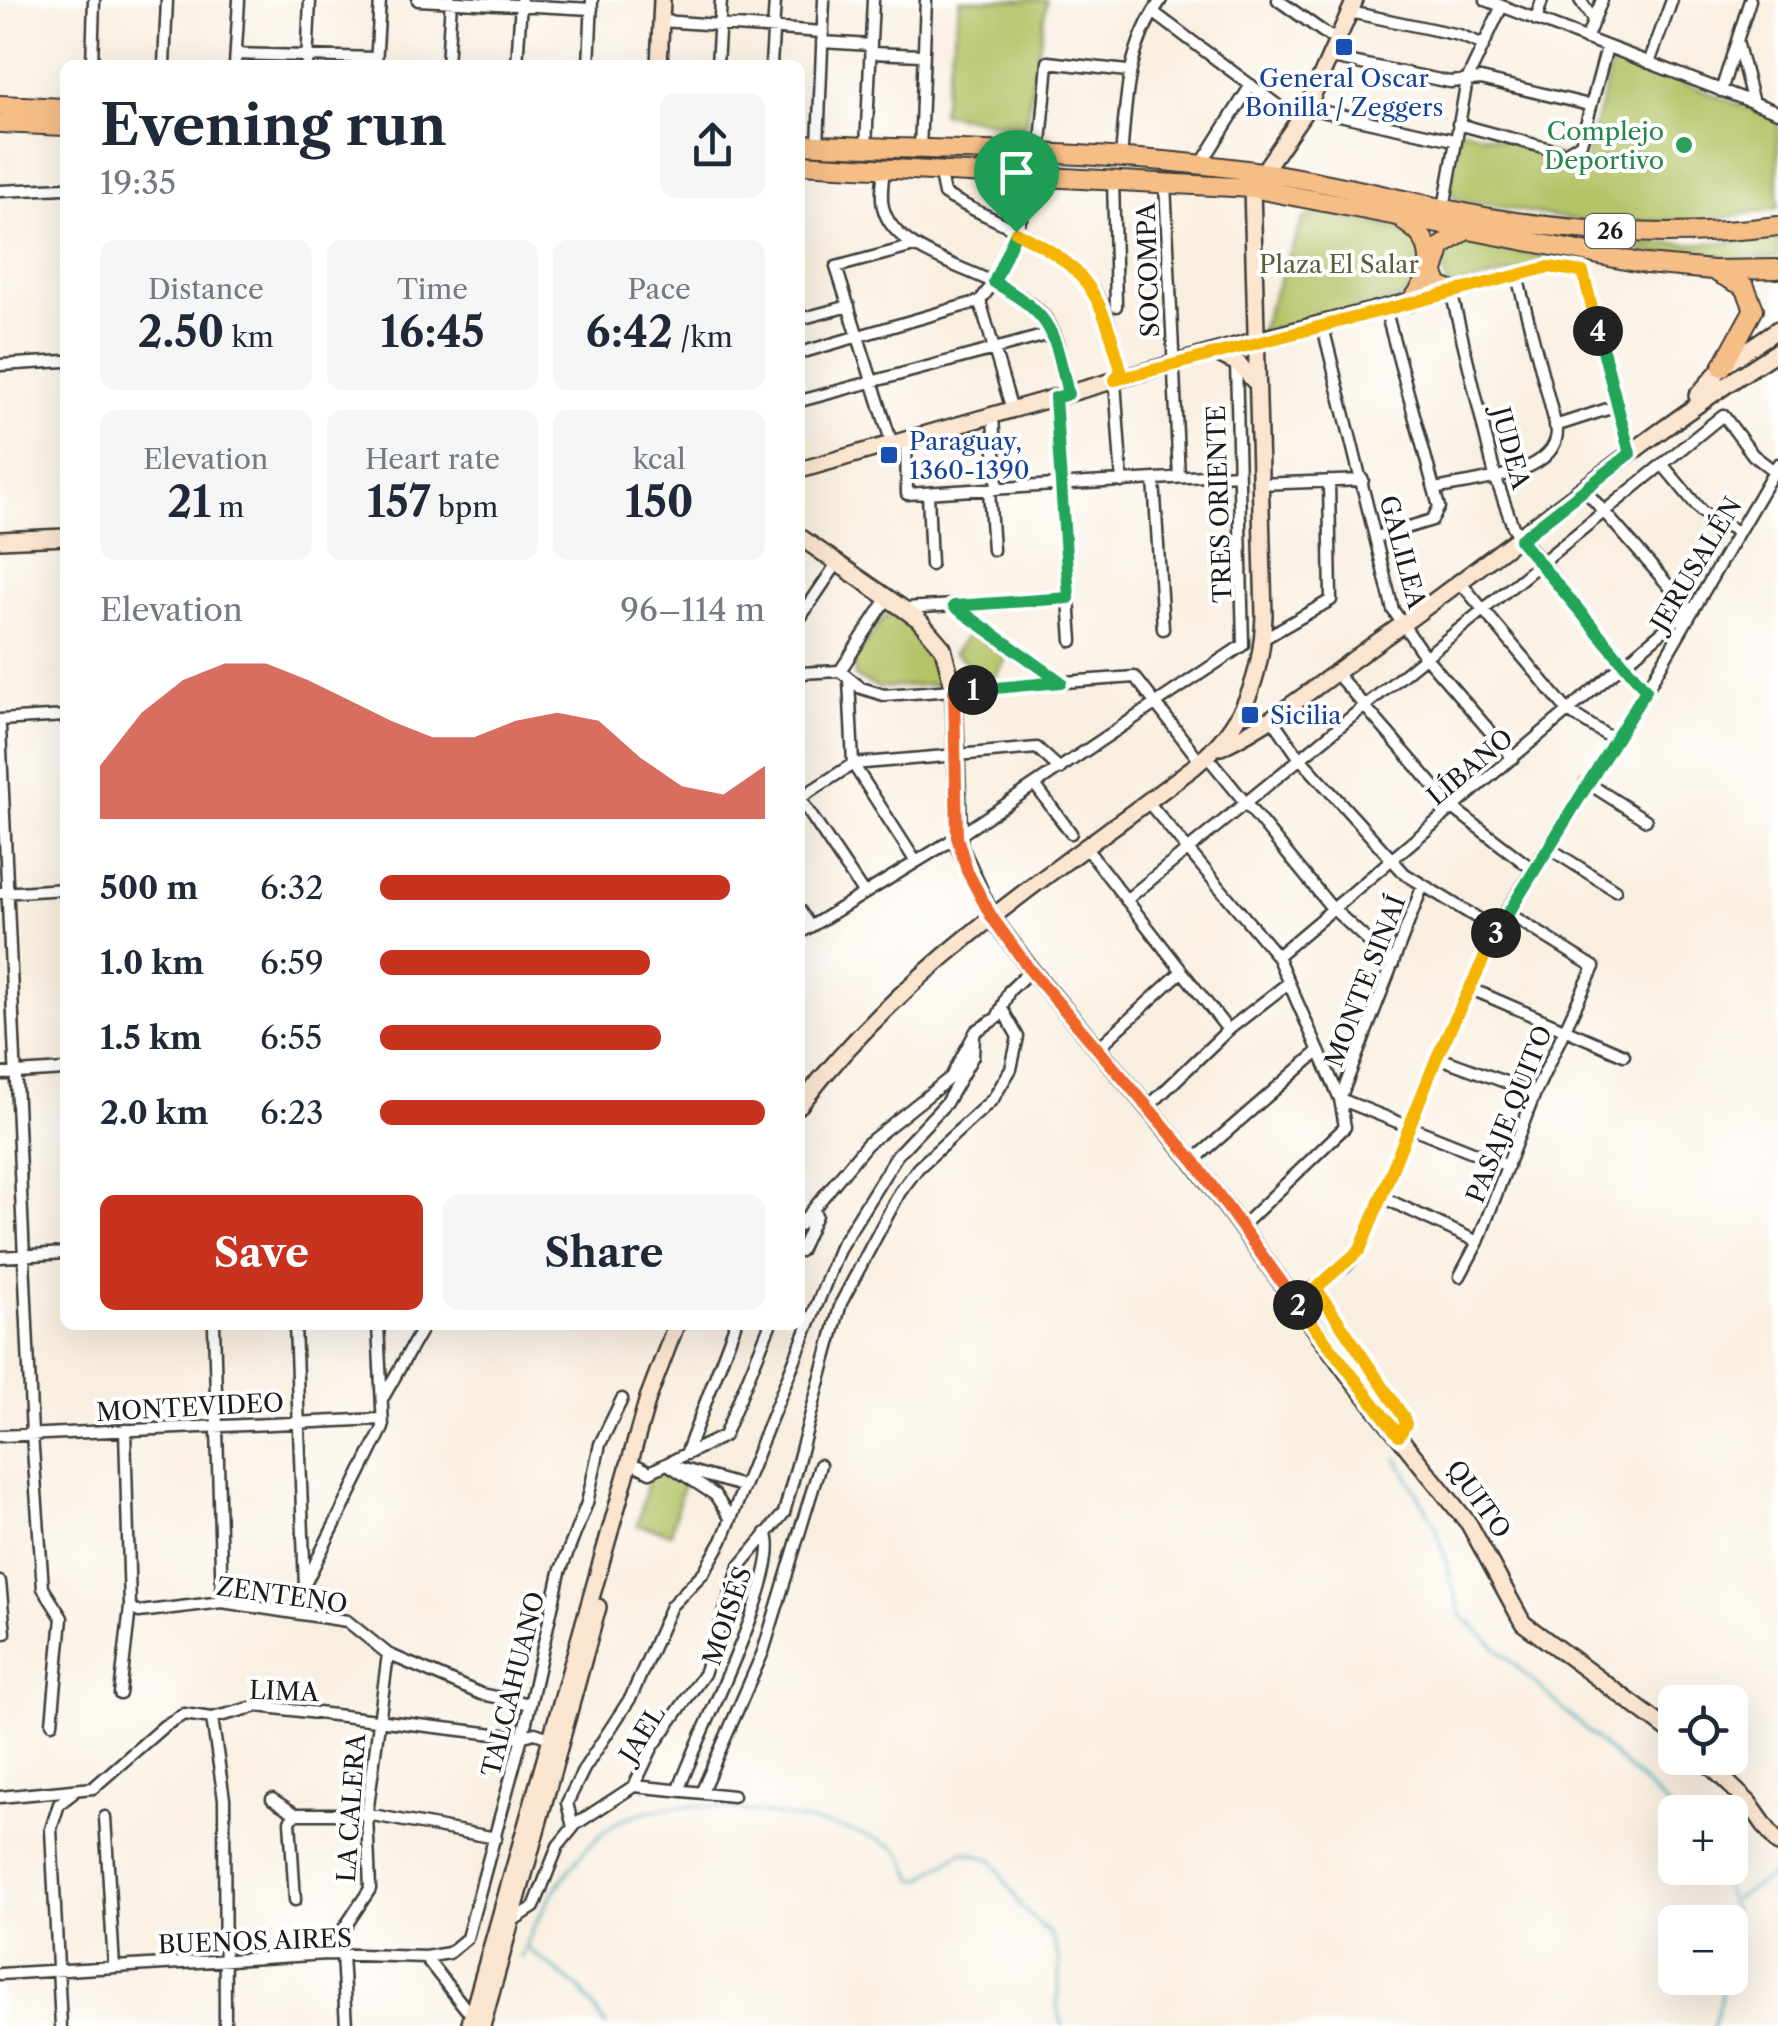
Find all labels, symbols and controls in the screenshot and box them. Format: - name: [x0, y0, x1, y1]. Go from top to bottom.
- marker: General Oscar Bonilla / Zeggers: [1333, 36, 1355, 58]
- place label: General Oscar Bonilla / Zeggers: [1245, 63, 1443, 123]
- text: Evening run: [100, 92, 447, 159]
- button: share: [660, 93, 765, 198]
- place label: Complejo Deportivo: [1544, 116, 1664, 176]
- pin: [974, 130, 1059, 233]
- marker: Complejo Deportivo: [1673, 134, 1695, 156]
- icon: arrive: [989, 145, 1044, 200]
- text: 19:35: [100, 163, 176, 202]
- street label: SOCOMPA: [1131, 202, 1166, 338]
- road number: 26: [1585, 214, 1635, 248]
- park label: Plaza El Salar: [1259, 249, 1419, 280]
- text: Distance: [148, 272, 264, 306]
- text: Time: [397, 272, 468, 306]
- text: Pace: [628, 272, 691, 306]
- text: 2.50: [138, 306, 224, 358]
- text: 16:45: [380, 306, 485, 358]
- text: 6:42: [586, 306, 673, 358]
- pin: 4: [1573, 306, 1623, 356]
- text: 4: [1590, 314, 1606, 348]
- text: km: [224, 320, 274, 354]
- text: /km: [673, 320, 733, 354]
- street label: JUDEA: [1484, 400, 1537, 493]
- street label: TRES ORIENTE: [1201, 405, 1238, 603]
- place label: Paraguay, 1360-1390: [909, 426, 1030, 486]
- text: Elevation: [143, 442, 268, 476]
- text: Heart rate: [365, 442, 500, 476]
- text: kcal: [633, 442, 686, 476]
- marker: Paraguay, 1360-1390: [878, 444, 900, 466]
- text: 21: [167, 476, 211, 528]
- text: 157: [367, 476, 431, 528]
- text: 150: [625, 476, 694, 528]
- text: m: [211, 490, 244, 524]
- text: bpm: [431, 490, 498, 524]
- street label: GALILEA: [1373, 492, 1433, 613]
- street label: JERUSALÉN: [1642, 492, 1749, 640]
- text: Elevation: [100, 590, 243, 629]
- text: 96–114 m: [620, 590, 765, 629]
- pin: 1: [948, 665, 998, 715]
- text: 1: [967, 673, 979, 707]
- place label: Sicilia: [1270, 700, 1342, 731]
- marker: Sicilia: [1239, 704, 1261, 726]
- street label: LÍBANO: [1421, 723, 1520, 812]
- text: 500 m: [100, 868, 198, 907]
- text: 6:32: [260, 868, 324, 907]
- street label: MONTE SINAÍ: [1318, 891, 1412, 1072]
- pin: 3: [1471, 908, 1521, 958]
- text: 3: [1488, 916, 1504, 950]
- text: 1.0 km: [100, 943, 204, 982]
- text: 6:59: [260, 943, 324, 982]
- text: 1.5 km: [100, 1018, 202, 1057]
- text: 6:55: [260, 1018, 322, 1057]
- street label: PASAJE QUITO: [1460, 1021, 1559, 1207]
- text: 2.0 km: [100, 1093, 209, 1132]
- text: 6:23: [260, 1093, 324, 1132]
- button: Save: [100, 1195, 423, 1310]
- button: Share: [443, 1195, 765, 1310]
- pin: 2: [1273, 1280, 1323, 1330]
- text: 2: [1290, 1288, 1306, 1322]
- street label: MONTEVIDEO: [96, 1387, 284, 1428]
- street label: QUITO: [1440, 1454, 1517, 1544]
- street label: MOISÉS: [696, 1563, 759, 1669]
- street label: ZENTENO: [214, 1571, 349, 1620]
- street label: TALCAHUANO: [476, 1589, 551, 1780]
- street label: LIMA: [249, 1675, 320, 1708]
- map controls: [1658, 1685, 1748, 1995]
- button: locate: [1658, 1685, 1748, 1775]
- street label: JAEL: [611, 1700, 672, 1772]
- street label: LA CALERA: [331, 1732, 372, 1883]
- button: +: [1658, 1795, 1748, 1885]
- button: −: [1658, 1905, 1748, 1995]
- street label: BUENOS AIRES: [157, 1923, 353, 1960]

